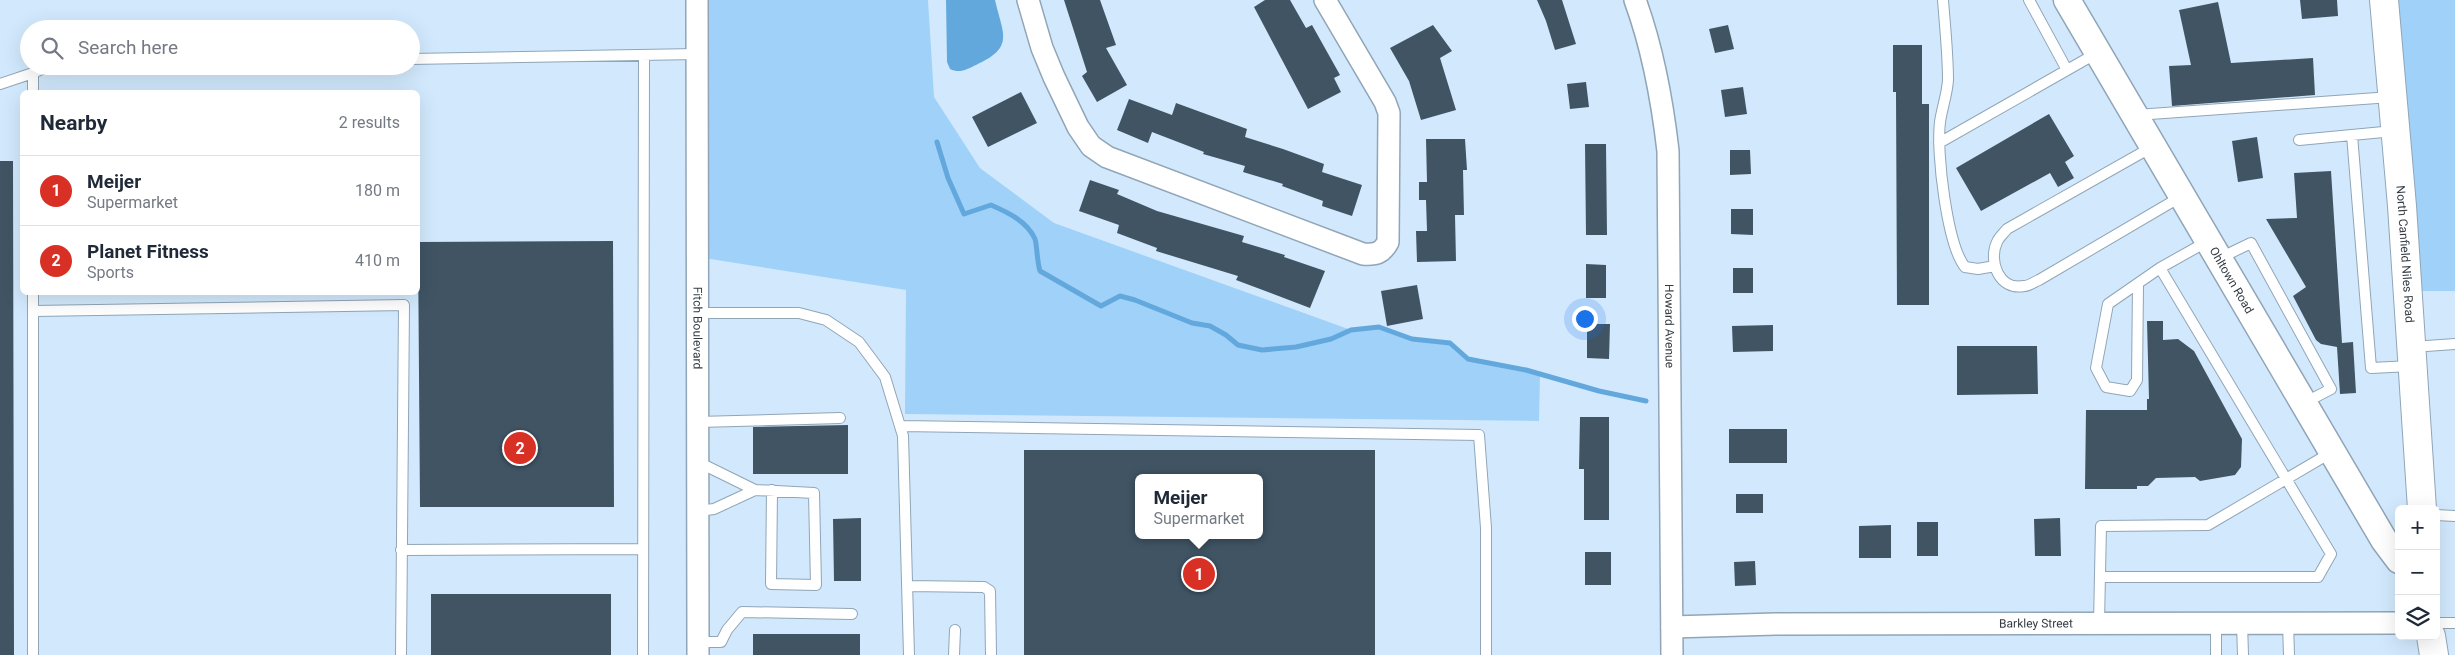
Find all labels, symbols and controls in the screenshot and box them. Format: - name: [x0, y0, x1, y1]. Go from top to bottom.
- search box: [20, 20, 420, 75]
- icon: search: [38, 34, 66, 62]
- text: Search here: [78, 36, 178, 59]
- text: Nearby: [40, 111, 107, 135]
- text: 2 results: [339, 113, 400, 132]
- text: Meijer: [87, 170, 141, 193]
- text: 1: [51, 181, 61, 200]
- text: 180 m: [355, 181, 400, 200]
- street label: North Canfield Niles Road: [2393, 185, 2417, 323]
- text: Supermarket: [87, 193, 178, 212]
- text: Planet Fitness: [87, 240, 209, 263]
- street label: Ohltown Road: [2207, 245, 2256, 316]
- text: 2: [51, 251, 61, 270]
- text: 410 m: [355, 251, 400, 270]
- text: Sports: [87, 263, 134, 282]
- street label: Howard Avenue: [1662, 284, 1677, 368]
- street label: Fitch Boulevard: [690, 287, 705, 369]
- your location: [1572, 306, 1598, 332]
- pin: 2: [504, 429, 536, 467]
- popup: [1135, 474, 1263, 539]
- text: Meijer: [1153, 486, 1208, 509]
- map controls: [2395, 505, 2440, 640]
- button: +: [2395, 505, 2440, 550]
- text: Supermarket: [1153, 509, 1245, 528]
- button: −: [2395, 550, 2440, 595]
- pin: 1: [1183, 555, 1215, 593]
- button: layers: [2395, 595, 2440, 640]
- street label: Barkley Street: [1999, 617, 2073, 631]

